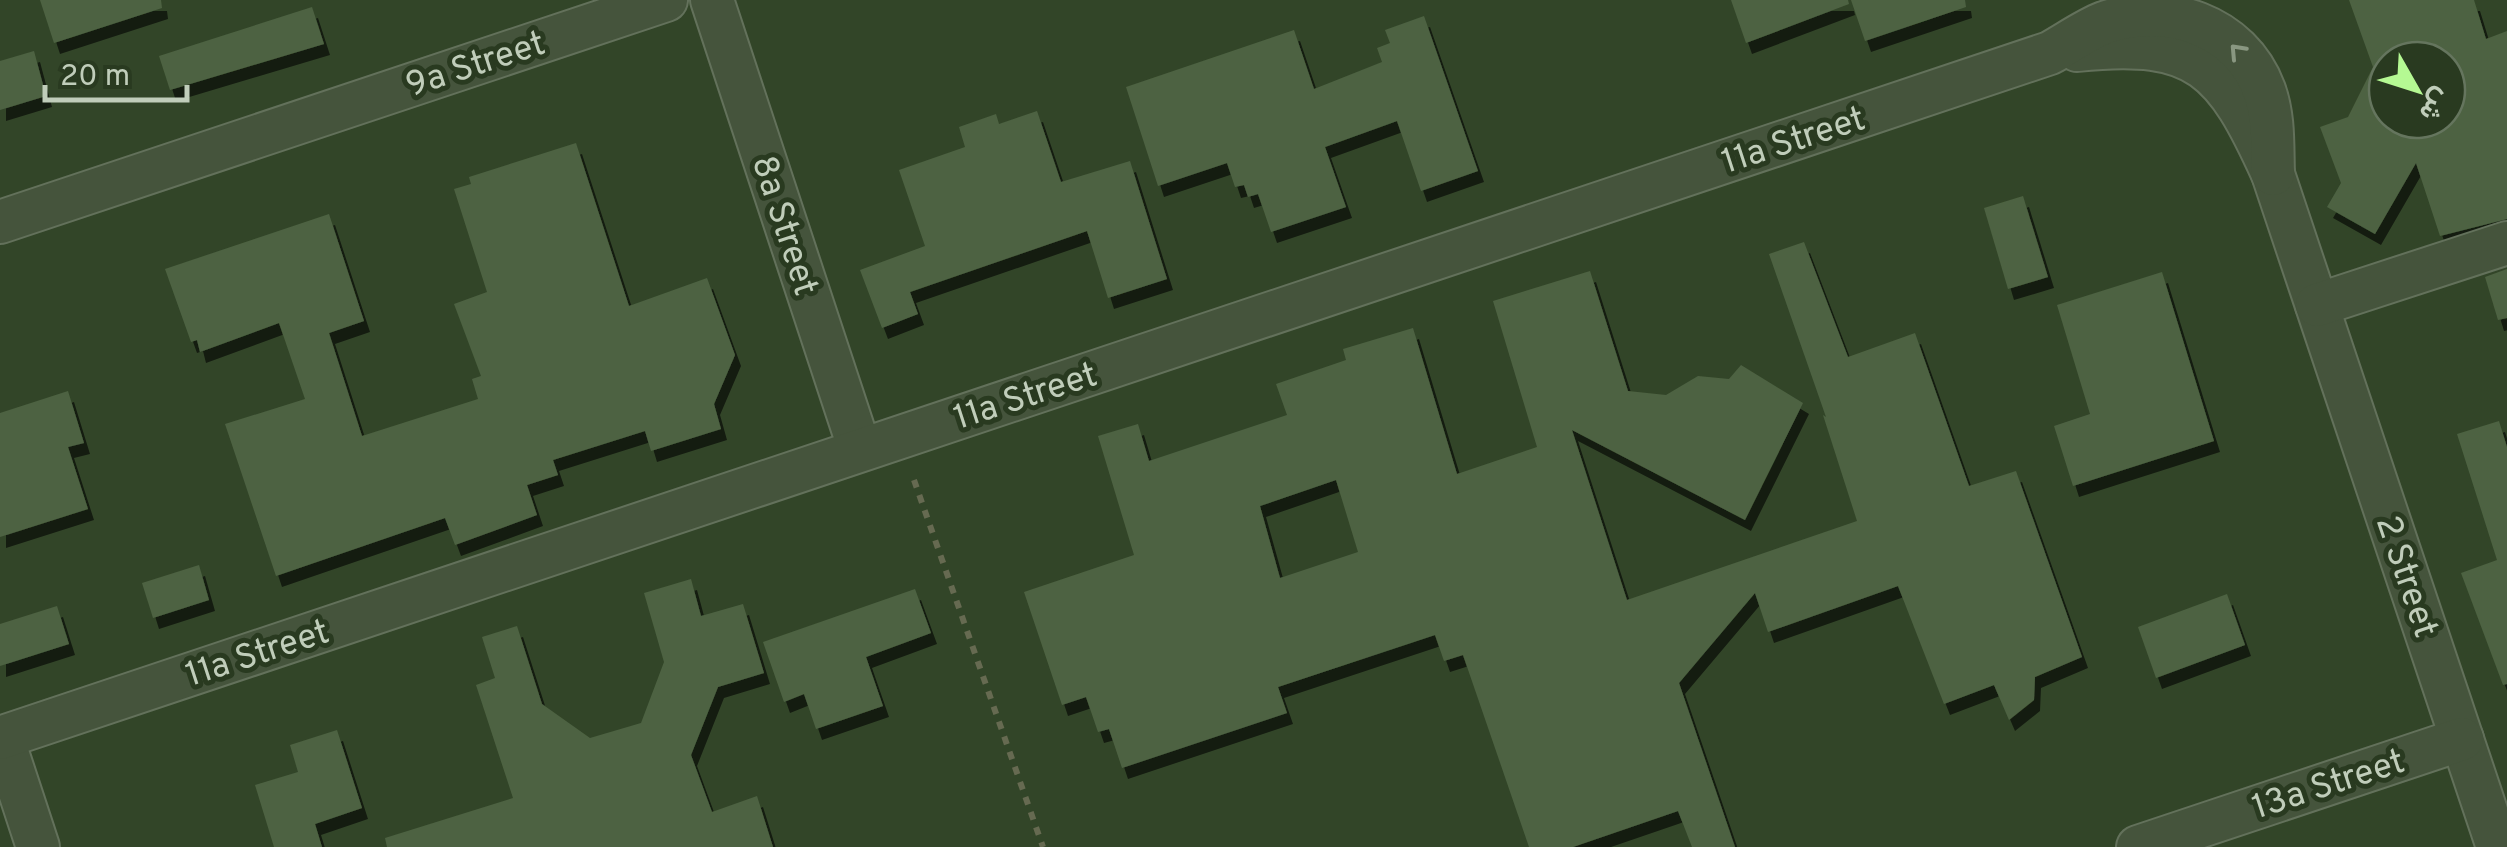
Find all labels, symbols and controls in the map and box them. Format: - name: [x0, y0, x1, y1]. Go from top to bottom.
- street label: 9a Street: [401, 23, 551, 109]
- scale bar: [45, 40, 188, 102]
- north arrow: [2367, 40, 2467, 140]
- one-way arrow: [2231, 44, 2249, 63]
- text: 20 m: [60, 59, 130, 96]
- text: ش: [2410, 79, 2459, 128]
- street label: 11a Street: [1717, 98, 1871, 186]
- street label: 8a Street: [740, 150, 826, 302]
- street label: 11a Street: [949, 354, 1103, 442]
- street label: 2 Street: [2364, 510, 2446, 644]
- street label: 11a Street: [181, 611, 335, 699]
- street label: 13a Street: [2247, 741, 2411, 831]

